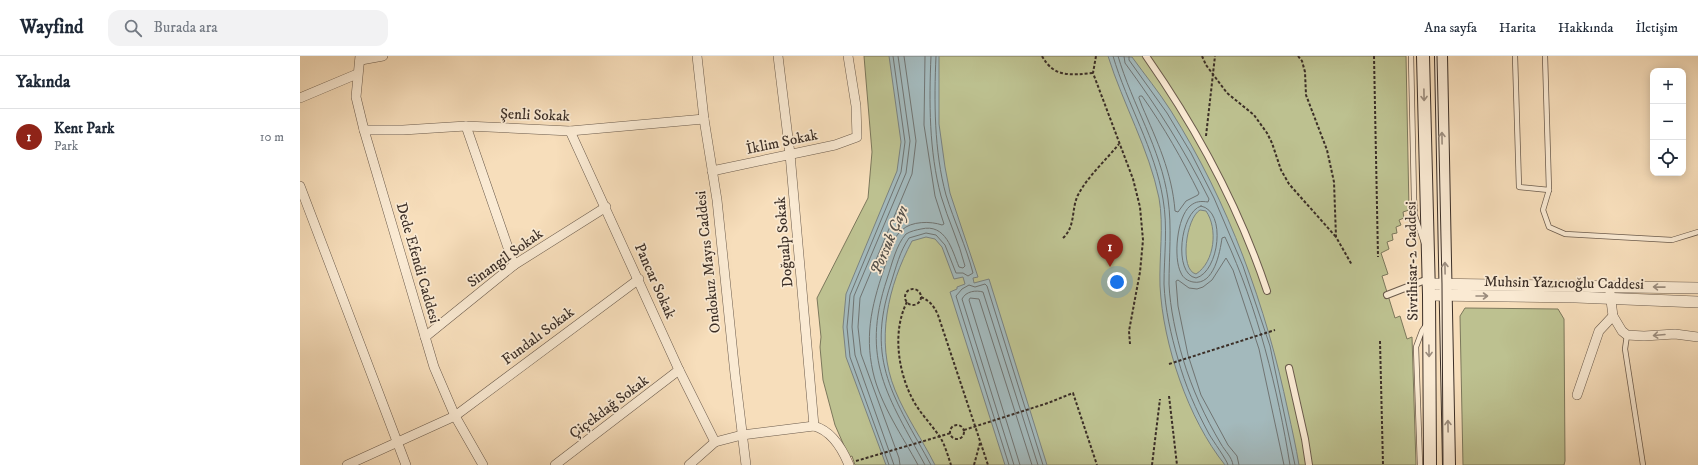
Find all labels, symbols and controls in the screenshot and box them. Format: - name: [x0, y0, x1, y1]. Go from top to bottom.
- search box: [108, 10, 388, 46]
- text: Wayfind: [20, 16, 84, 39]
- icon: search: [122, 17, 144, 39]
- text: Burada ara: [154, 18, 218, 37]
- text: Ana sayfa: [1424, 19, 1477, 37]
- text: Harita: [1499, 19, 1536, 37]
- text: Hakkında: [1558, 19, 1613, 37]
- text: İletişim: [1635, 19, 1678, 37]
- map controls: [1650, 68, 1686, 176]
- button: +: [1650, 68, 1686, 104]
- text: Yakında: [16, 71, 70, 93]
- one-way arrow: [1421, 88, 1428, 101]
- street label: Şenli Sokak: [500, 104, 571, 126]
- button: −: [1650, 104, 1686, 140]
- text: Kent Park: [54, 119, 114, 138]
- street label: İklim Sokak: [744, 125, 820, 159]
- text: 1: [27, 129, 31, 145]
- text: 10 m: [260, 129, 284, 145]
- one-way arrow: [1438, 132, 1446, 145]
- text: Park: [54, 138, 78, 154]
- button: locate: [1650, 140, 1686, 176]
- street label: Ondokuz Mayıs Caddesi: [691, 190, 725, 334]
- street label: Doğualp Sokak: [771, 195, 797, 288]
- street label: Dede Efendi Caddesi: [392, 200, 444, 326]
- street label: Sivrihisar-2 Caddesi: [1401, 201, 1423, 321]
- water label: Porsuk Çayı: [865, 202, 913, 278]
- street label: Sinangil Sokak: [463, 224, 547, 292]
- pin: 1: [1097, 234, 1123, 267]
- street label: Pancar Sokak: [630, 240, 680, 322]
- one-way arrow: [1441, 262, 1449, 275]
- your location: [1107, 272, 1127, 292]
- street label: Muhsin Yazıcıoğlu Caddesi: [1484, 272, 1644, 294]
- one-way arrow: [1653, 283, 1666, 291]
- one-way arrow: [1475, 292, 1488, 300]
- street label: Fundalı Sokak: [498, 302, 578, 369]
- one-way arrow: [1653, 332, 1666, 339]
- one-way arrow: [1425, 344, 1433, 357]
- street label: Çiçekdağ Sokak: [566, 371, 653, 443]
- one-way arrow: [1444, 420, 1452, 433]

